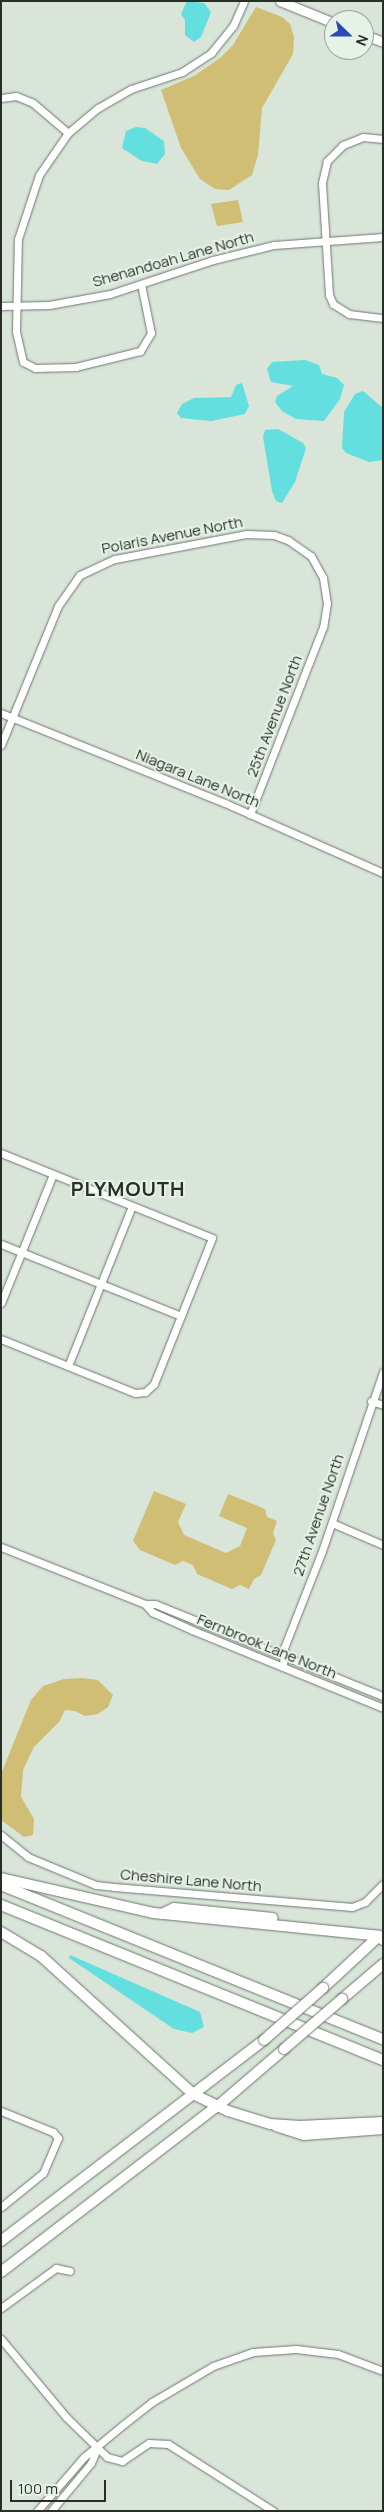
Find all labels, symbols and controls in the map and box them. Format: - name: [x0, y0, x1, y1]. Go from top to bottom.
- north arrow: [324, 10, 374, 60]
- text: N: [352, 32, 373, 49]
- street label: Shenandoah Lane North: [90, 227, 256, 291]
- street label: Polaris Avenue North: [100, 512, 244, 558]
- street label: 25th Avenue North: [242, 653, 306, 779]
- street label: Niagara Lane North: [134, 745, 262, 811]
- district label: PLYMOUTH: [70, 1176, 186, 1200]
- street label: 27th Avenue North: [289, 1452, 347, 1578]
- street label: Fernbrook Lane North: [195, 1610, 339, 1682]
- street label: Cheshire Lane North: [120, 1865, 262, 1895]
- scale bar: [12, 2470, 109, 2502]
- text: 100 m: [18, 2478, 58, 2499]

